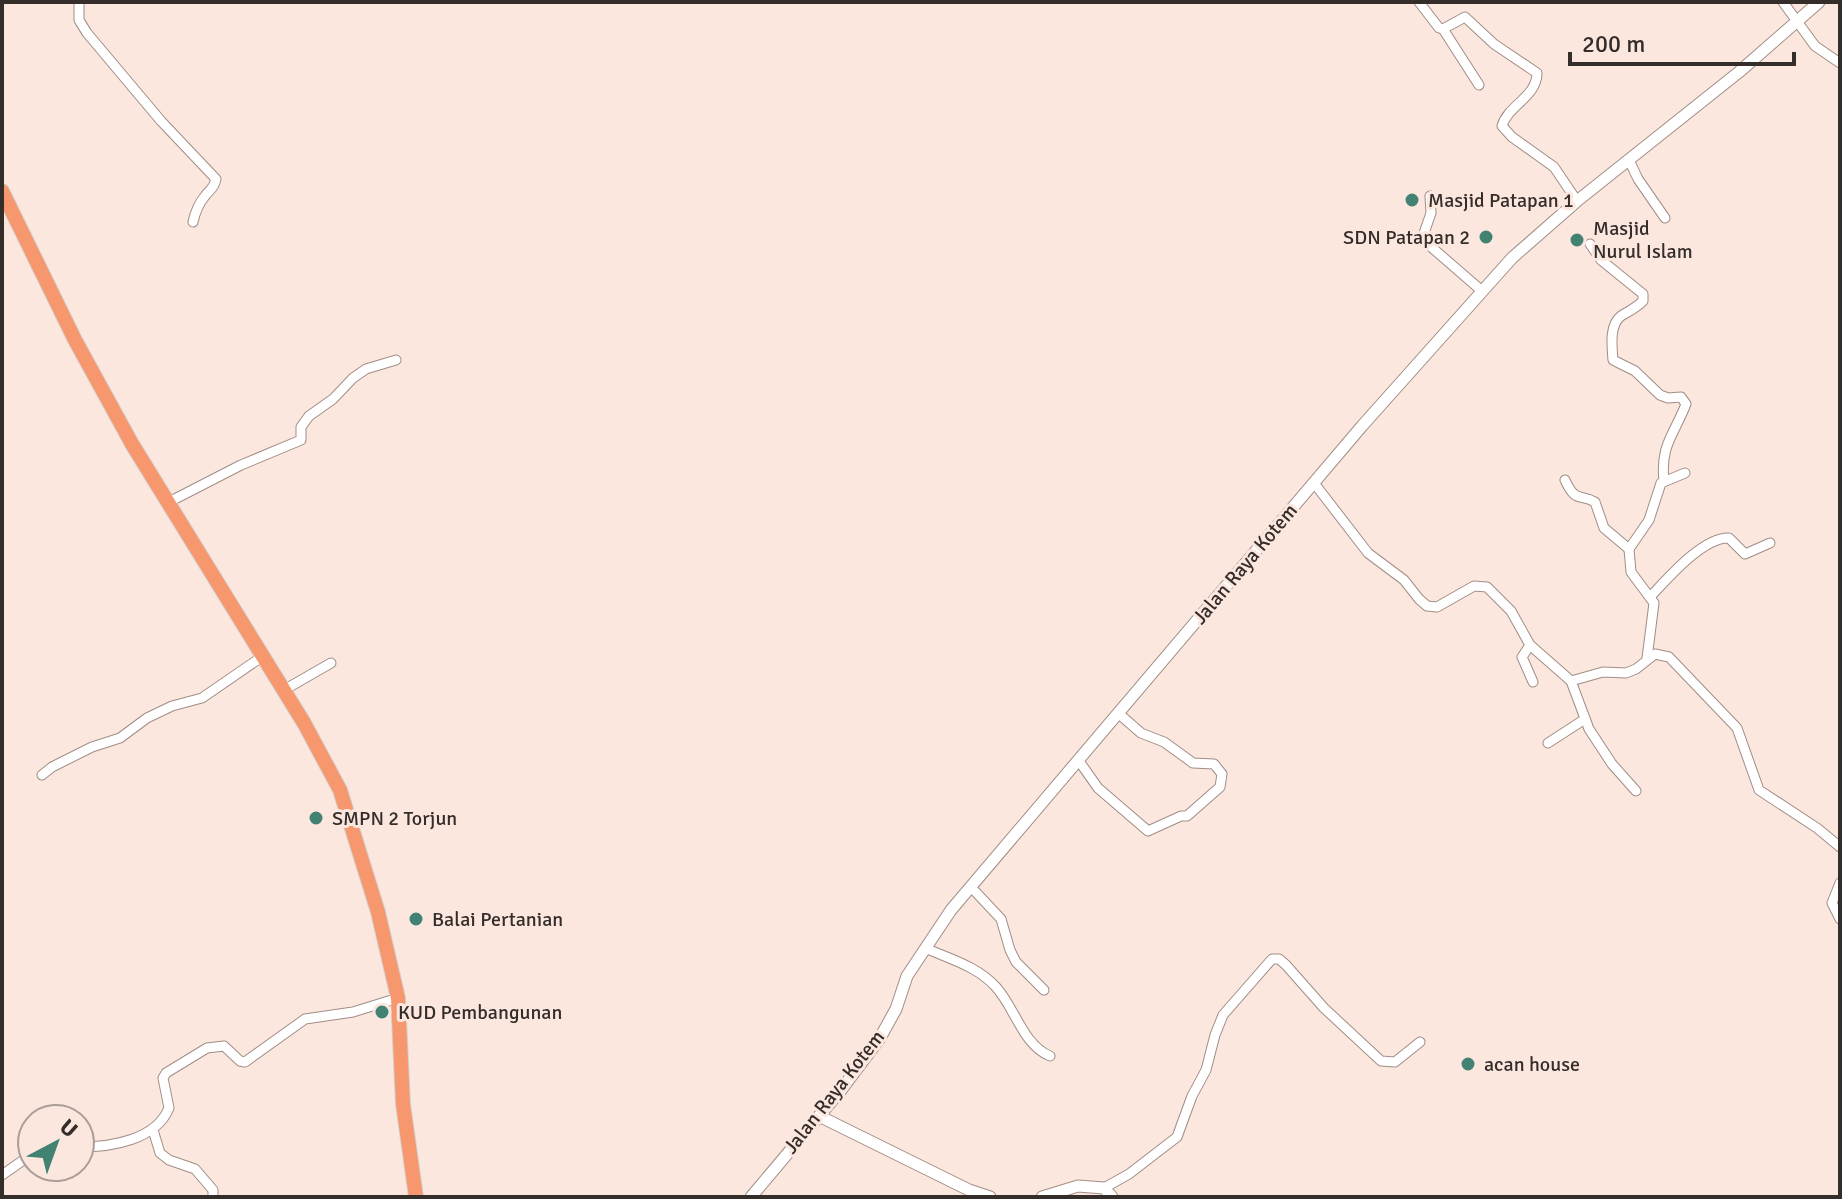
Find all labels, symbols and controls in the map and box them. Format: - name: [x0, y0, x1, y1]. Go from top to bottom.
- scale bar: [1570, 16, 1794, 66]
- text: 200 m: [1582, 29, 1645, 59]
- place label: Masjid Patapan 1: [1428, 188, 1574, 213]
- marker: Masjid Patapan 1: [1403, 191, 1421, 209]
- place label: Masjid Nurul Islam: [1593, 216, 1693, 264]
- place label: SDN Patapan 2: [1343, 225, 1470, 250]
- marker: SDN Patapan 2: [1477, 228, 1495, 246]
- marker: Masjid Nurul Islam: [1568, 231, 1586, 249]
- street label: Jalan Raya Kotem: [1187, 499, 1303, 629]
- place label: SMPN 2 Torjun: [332, 806, 457, 831]
- marker: SMPN 2 Torjun: [307, 809, 325, 827]
- place label: Balai Pertanian: [432, 907, 563, 932]
- marker: Balai Pertanian: [407, 910, 425, 928]
- place label: KUD Pembangunan: [398, 1000, 562, 1025]
- marker: KUD Pembangunan: [373, 1003, 391, 1021]
- street label: Jalan Raya Kotem: [778, 1025, 890, 1159]
- place label: acan house: [1484, 1052, 1580, 1077]
- marker: acan house: [1459, 1055, 1477, 1073]
- north arrow: [16, 1103, 96, 1183]
- text: U: [54, 1113, 83, 1143]

